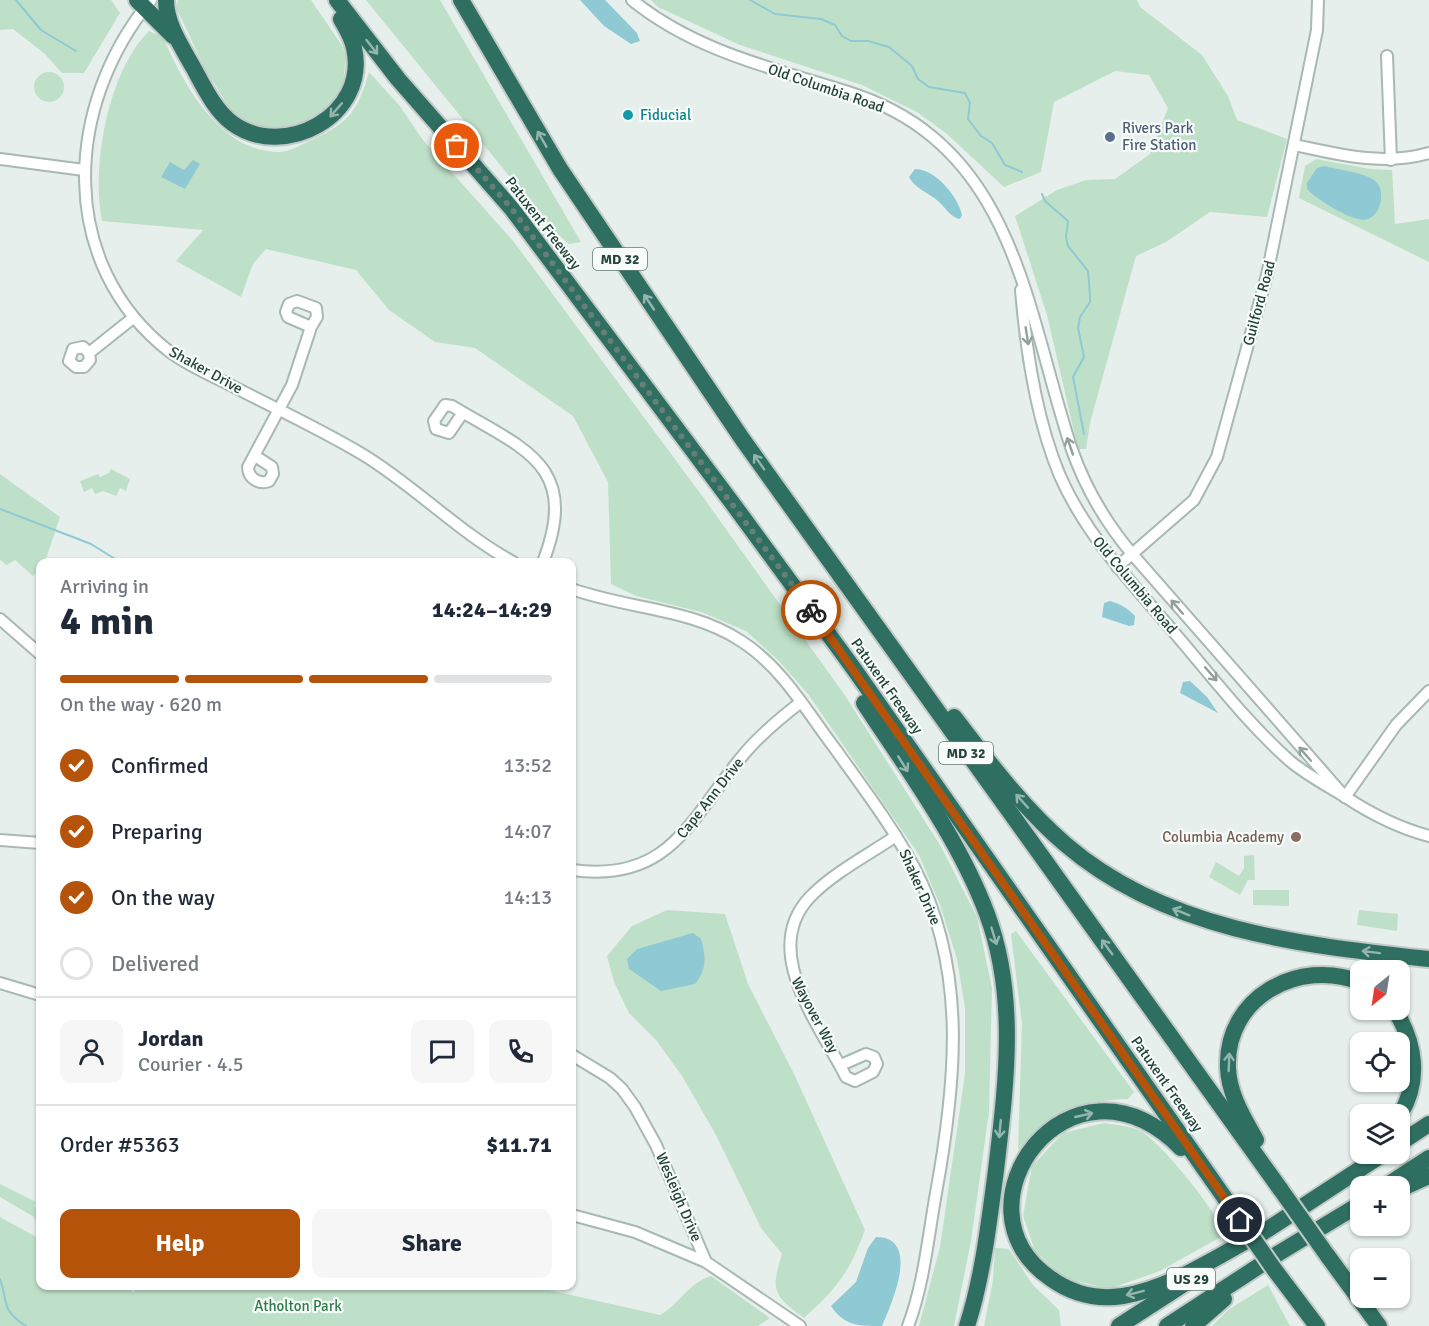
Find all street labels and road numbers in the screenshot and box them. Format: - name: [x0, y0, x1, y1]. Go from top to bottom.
- street label: Old Columbia Road: [766, 60, 886, 116]
- street label: Patuxent Freeway: [501, 173, 585, 273]
- road number: MD 32: [593, 248, 647, 270]
- street label: Guilford Road: [1239, 258, 1279, 348]
- street label: Shaker Drive: [166, 342, 246, 398]
- street label: Old Columbia Road: [1089, 533, 1181, 637]
- street label: Patuxent Freeway: [847, 635, 927, 737]
- road number: MD 32: [939, 742, 993, 764]
- street label: Cape Ann Drive: [673, 754, 747, 842]
- street label: Shaker Drive: [895, 846, 945, 928]
- street label: Wayover Way: [787, 974, 843, 1056]
- street label: Patuxent Freeway: [1127, 1033, 1207, 1135]
- street label: Wesleigh Drive: [652, 1150, 706, 1244]
- road number: US 29: [1167, 1268, 1215, 1290]

